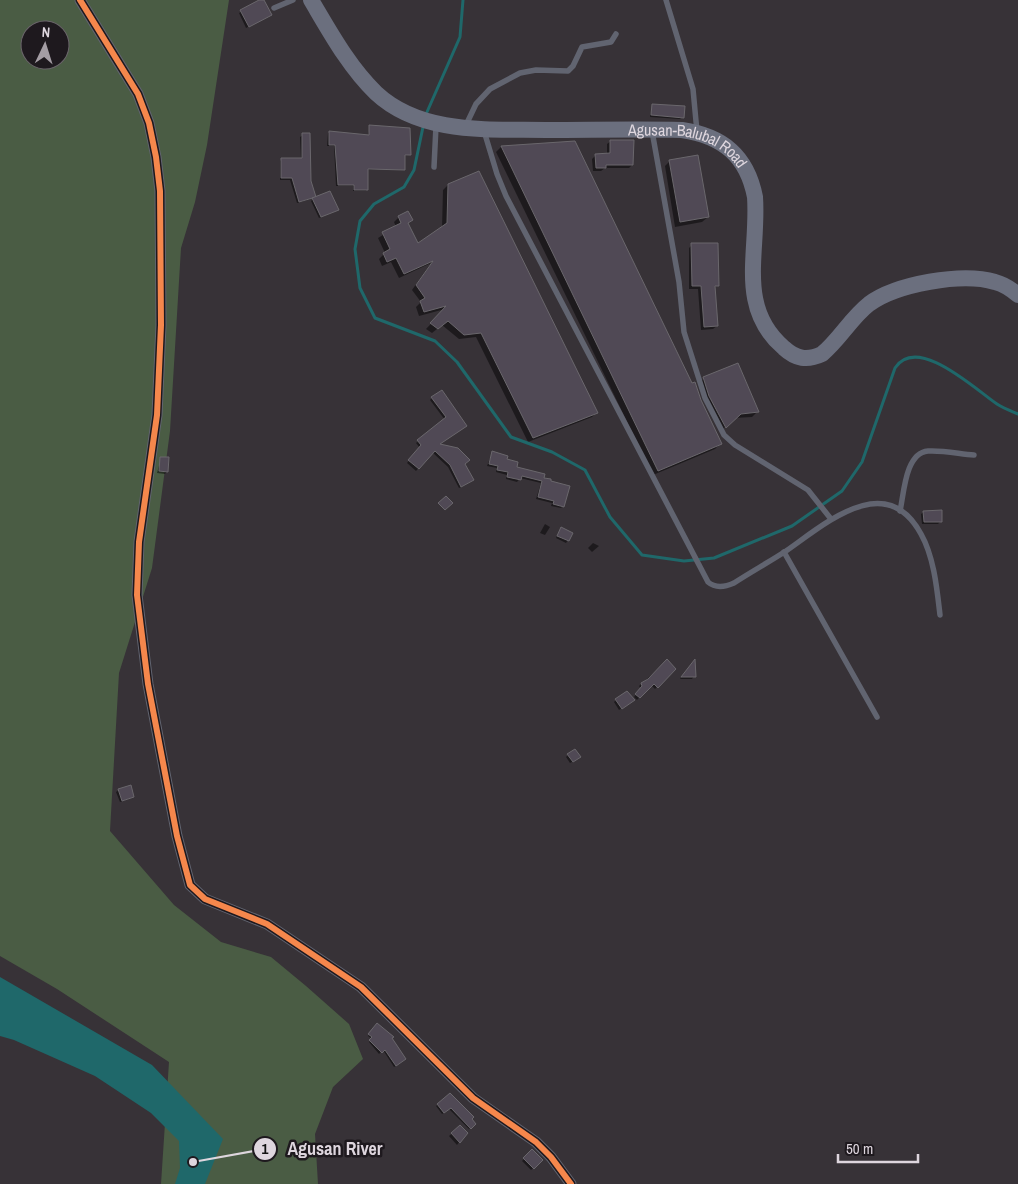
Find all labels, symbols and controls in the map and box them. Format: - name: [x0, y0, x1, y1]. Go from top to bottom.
- north arrow: [20, 20, 70, 70]
- text: N: [41, 23, 51, 41]
- street label: Agusan-Balubal Road: [627, 119, 753, 172]
- callout: Agusan River: [253, 1132, 393, 1165]
- scale bar: [838, 1132, 918, 1164]
- text: Agusan River: [287, 1136, 383, 1161]
- text: 1: [262, 1138, 269, 1159]
- text: 50 m: [846, 1138, 873, 1159]

